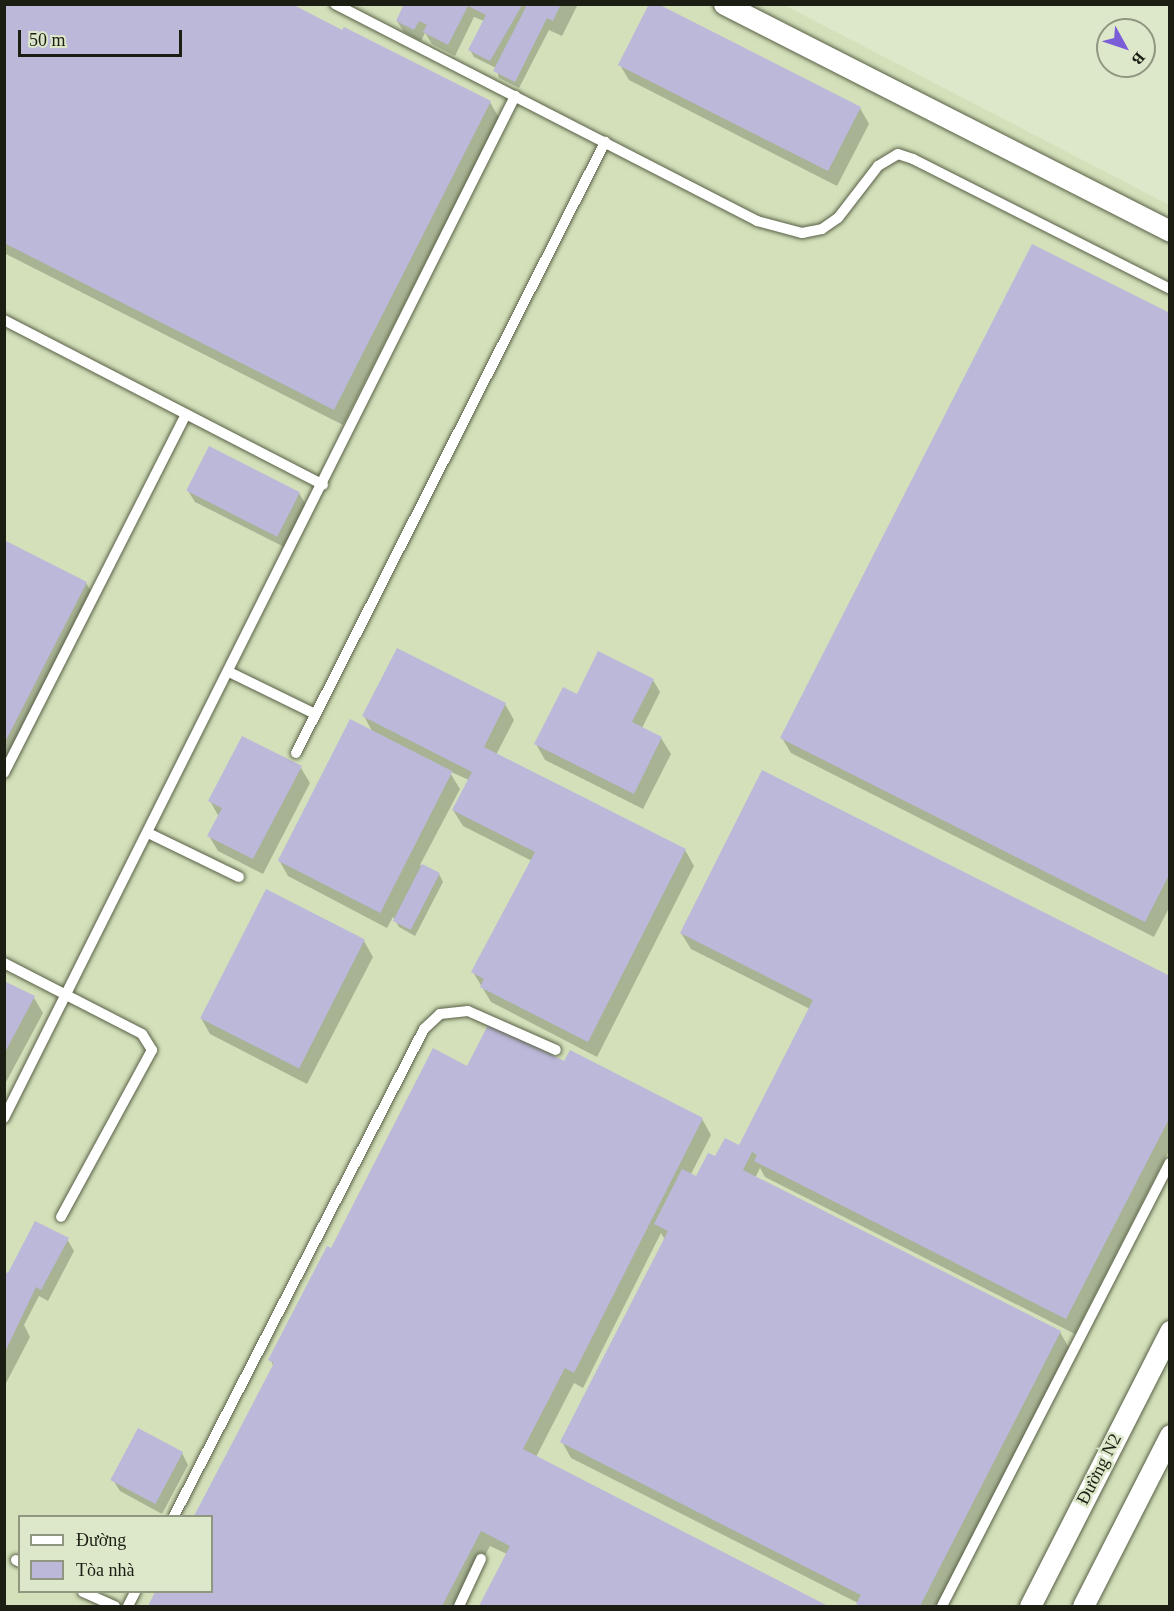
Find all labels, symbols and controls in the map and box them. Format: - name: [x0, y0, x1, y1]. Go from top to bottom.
- scale bar: [21, 18, 184, 56]
- north arrow: [1096, 18, 1156, 78]
- text: 50 m: [29, 30, 66, 50]
- text: B: [1129, 49, 1149, 68]
- street label: Đường N2: [1072, 1430, 1126, 1508]
- legend: [18, 1515, 213, 1593]
- text: Đường: [76, 1530, 126, 1550]
- text: Tòa nhà: [76, 1560, 134, 1580]

